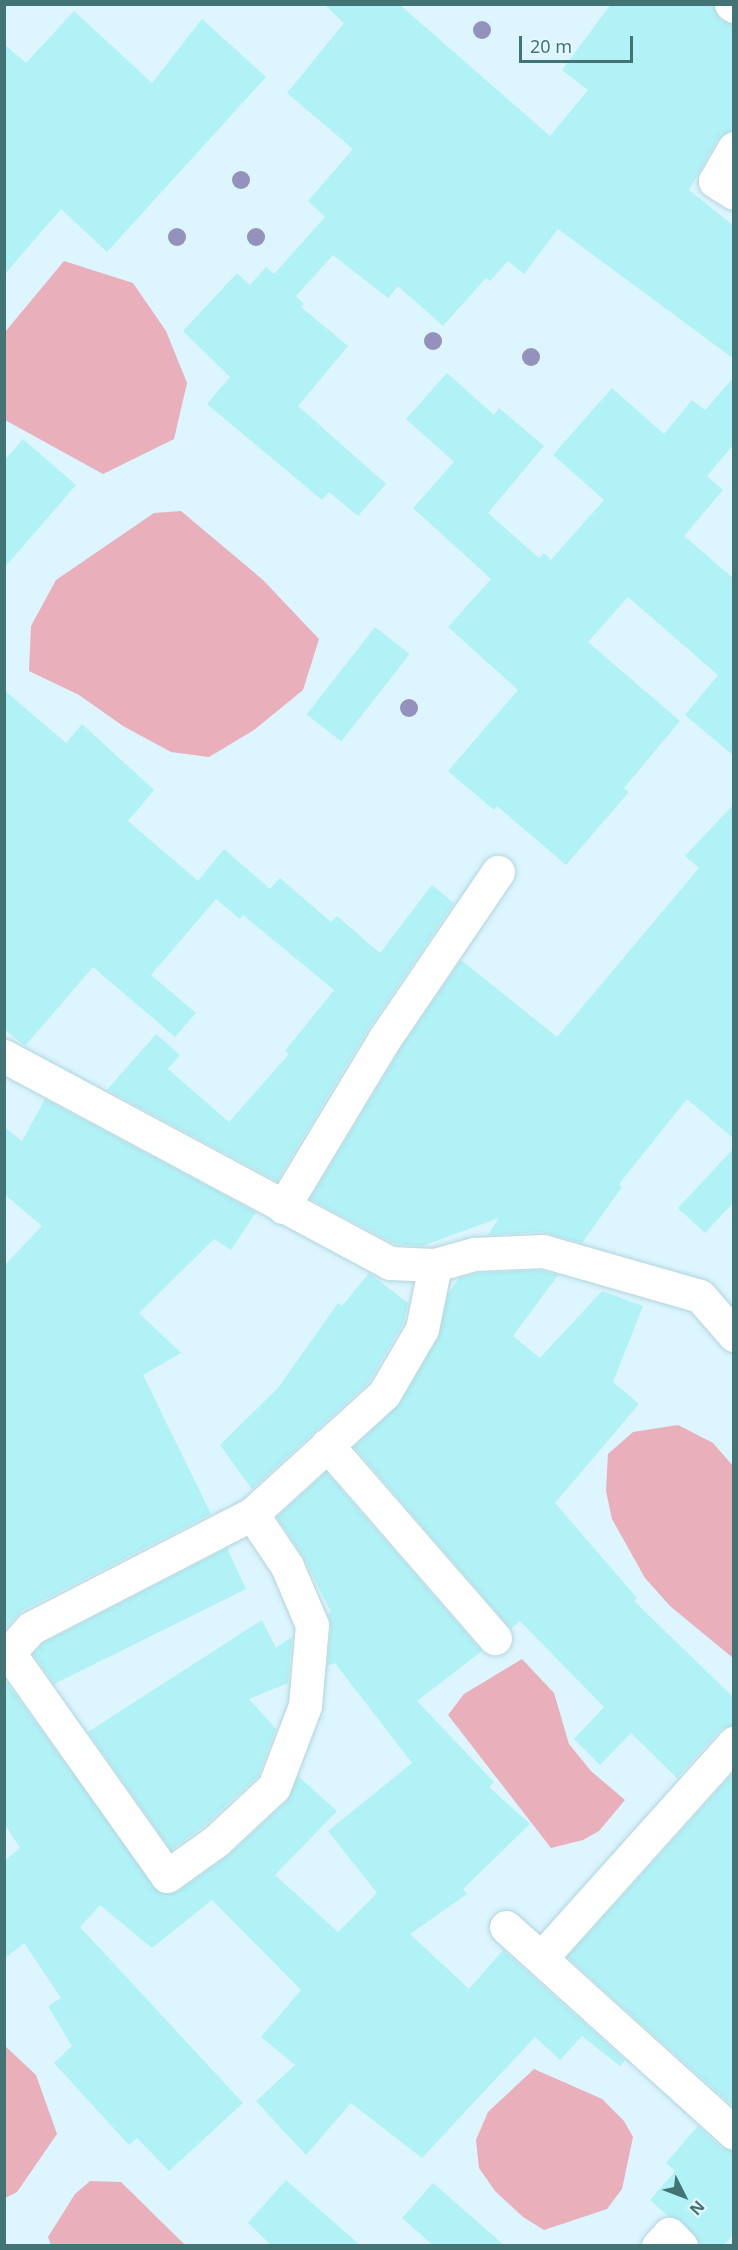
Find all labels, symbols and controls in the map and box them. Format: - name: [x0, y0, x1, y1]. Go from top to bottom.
- scale bar: [522, 24, 636, 62]
- text: 20 m: [530, 34, 572, 58]
- north arrow: [654, 2166, 714, 2226]
- text: N: [685, 2196, 710, 2220]

